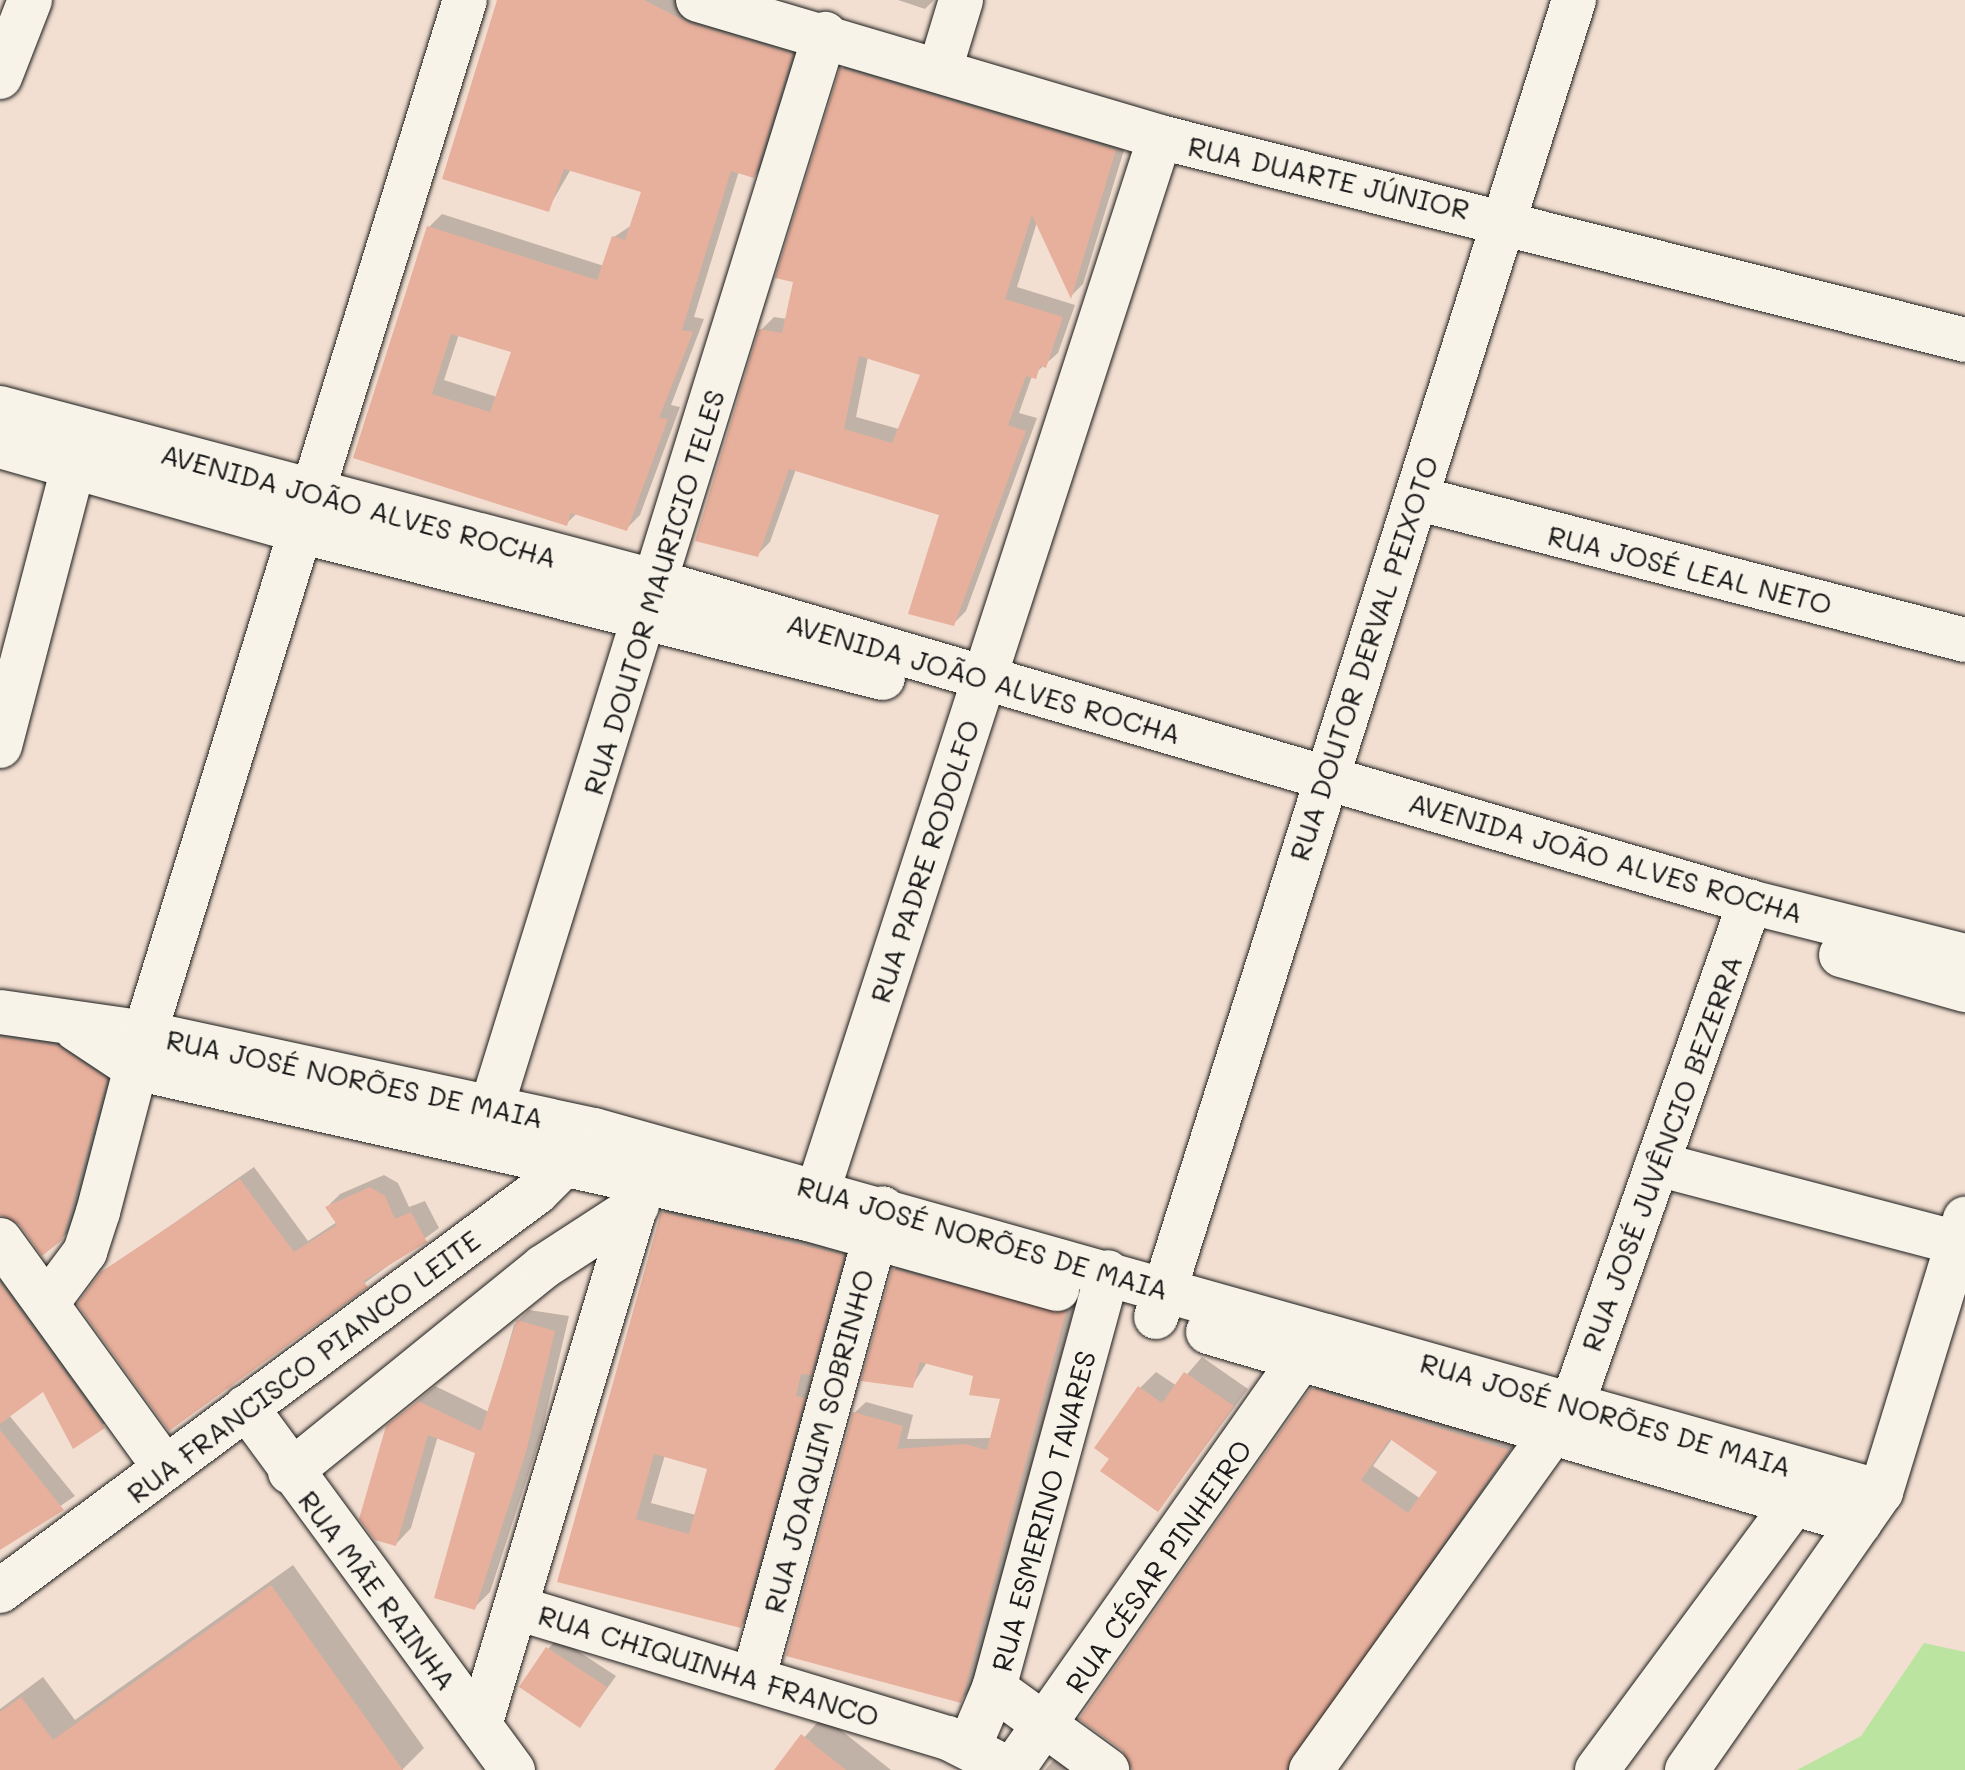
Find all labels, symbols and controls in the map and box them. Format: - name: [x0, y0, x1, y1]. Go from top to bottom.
- street label: RUA DUARTE JÚNIOR: [1185, 128, 1473, 226]
- street label: RUA DOUTOR MAURICIO TELES: [575, 385, 731, 799]
- street label: AVENIDA JOÃO ALVES ROCHA: [157, 436, 561, 574]
- street label: RUA DOUTOR DERVAL PEIXOTO: [1282, 451, 1444, 865]
- street label: RUA JOSÉ LEAL NETO: [1544, 517, 1836, 621]
- street label: AVENIDA JOÃO ALVES ROCHA: [783, 606, 1185, 750]
- street label: RUA PADRE RODOLFO: [862, 715, 986, 1007]
- street label: AVENIDA JOÃO ALVES ROCHA: [1405, 785, 1807, 929]
- street label: RUA JOSÉ JUVÊNCIO BEZERRA: [1574, 950, 1748, 1356]
- street label: RUA JOSÉ NORÕES DE MAIA: [163, 1022, 547, 1134]
- street label: RUA JOSÉ NORÕES DE MAIA: [794, 1168, 1172, 1306]
- street label: RUA FRANCISCO PIANCO LEITE: [120, 1222, 486, 1510]
- street label: RUA JOAQUIM SOBRINHO: [756, 1266, 880, 1616]
- street label: RUA JOSÉ NORÕES DE MAIA: [1417, 1345, 1795, 1483]
- street label: RUA ESMERINO TAVARES: [984, 1347, 1102, 1675]
- street label: RUA CÉSAR PINHEIRO: [1058, 1433, 1258, 1699]
- street label: RUA MÃE RAINHA: [292, 1484, 464, 1696]
- street label: RUA CHIQUINHA FRANCO: [534, 1597, 884, 1733]

